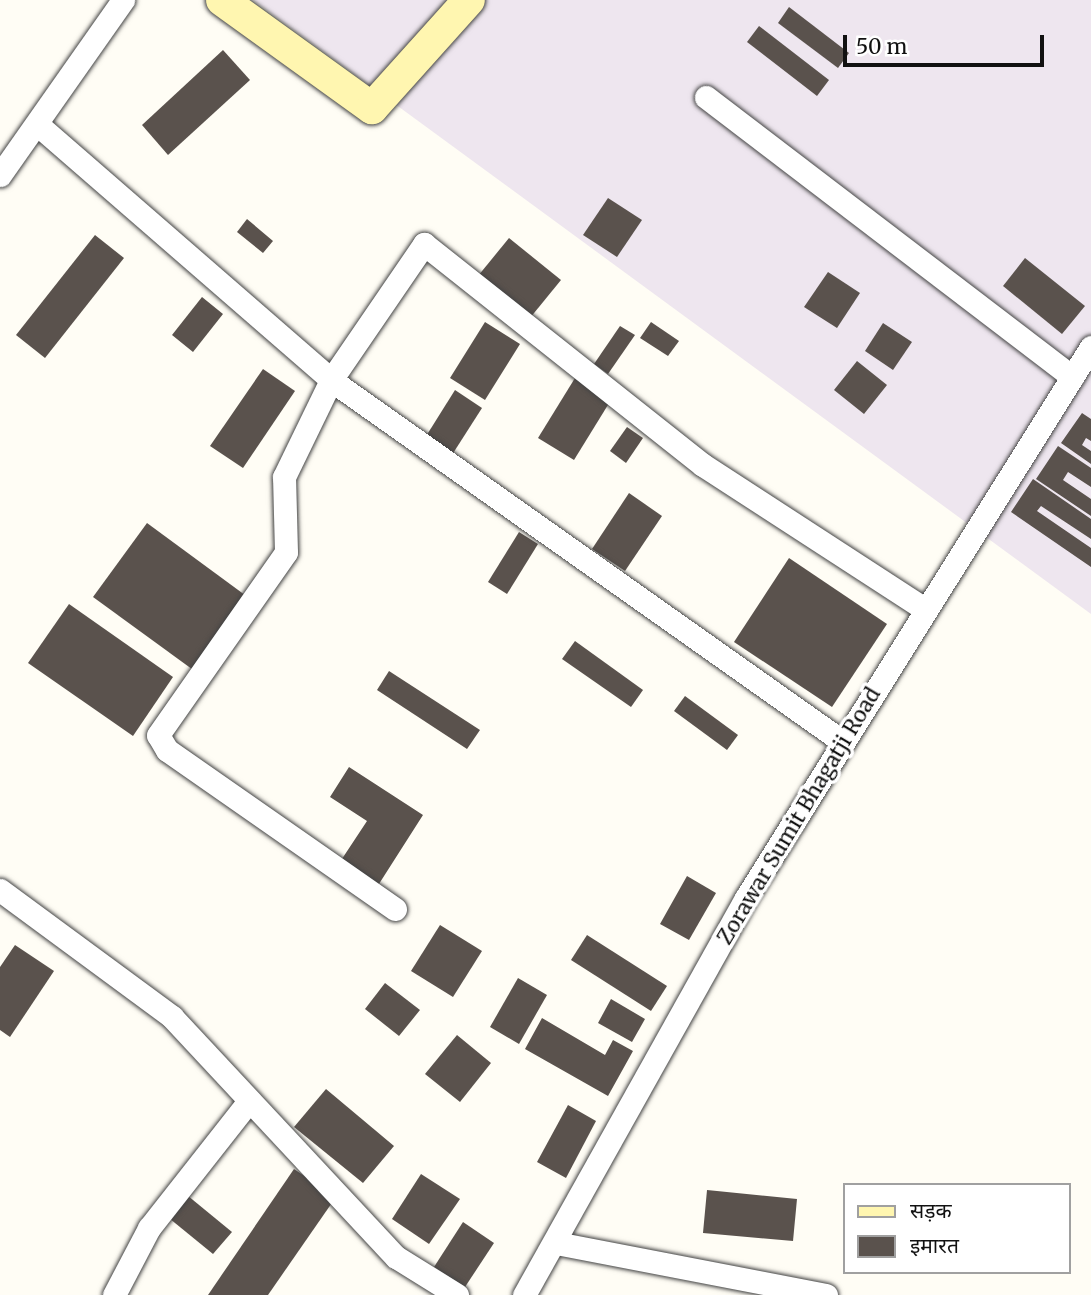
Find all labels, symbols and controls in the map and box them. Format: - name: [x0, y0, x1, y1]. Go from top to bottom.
- scale bar: [846, 21, 1047, 65]
- text: 50 m: [856, 33, 907, 60]
- street label: Zorawar Sumit Bhagatji Road: [712, 683, 886, 949]
- legend: [842, 1183, 1070, 1274]
- text: सड़क: [910, 1197, 952, 1224]
- text: इमारत: [910, 1232, 959, 1259]

